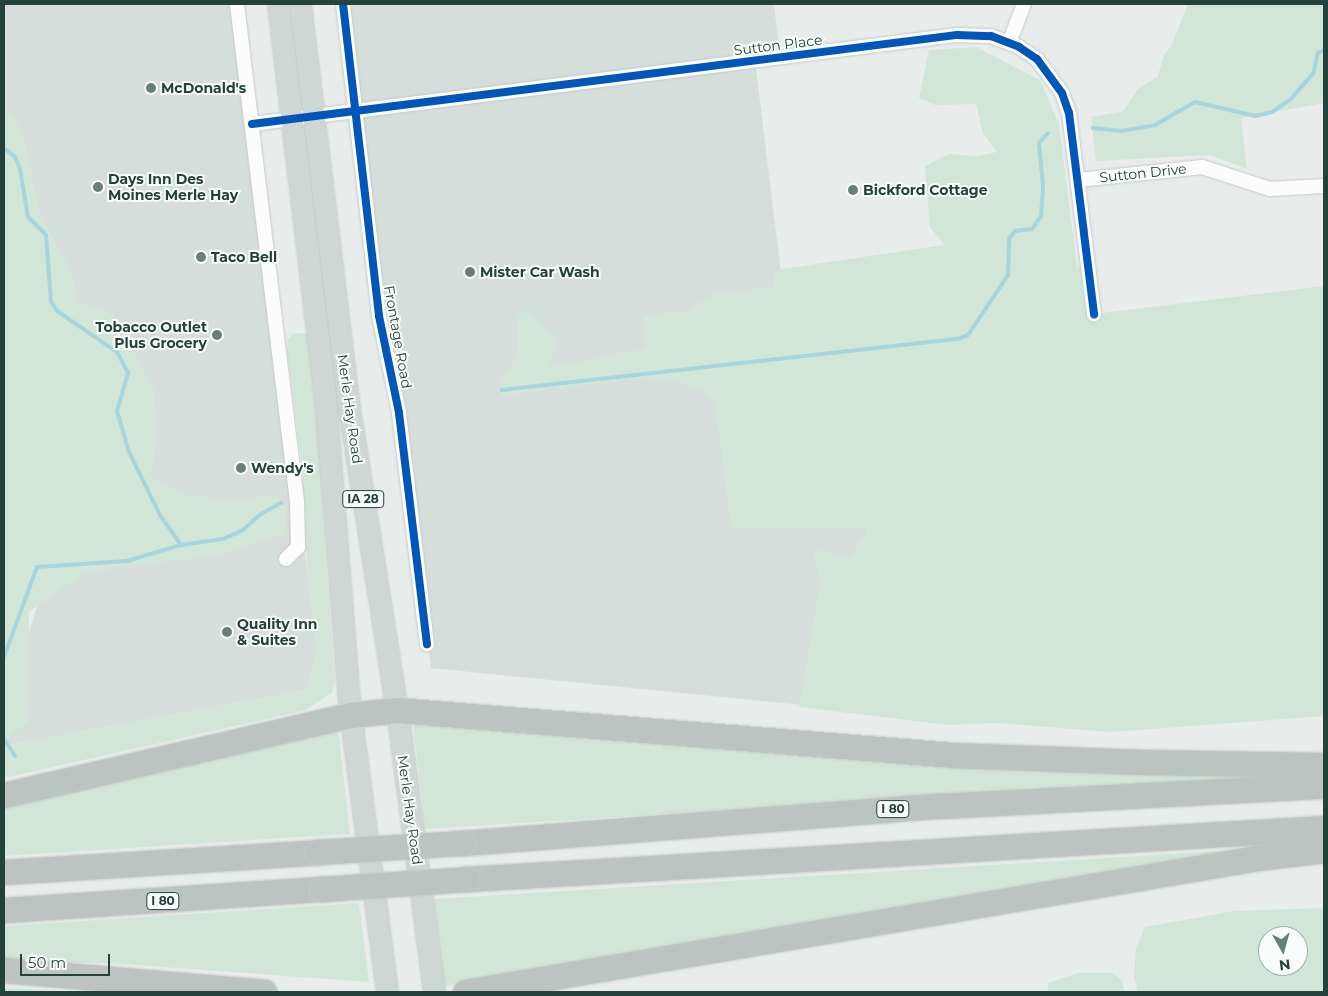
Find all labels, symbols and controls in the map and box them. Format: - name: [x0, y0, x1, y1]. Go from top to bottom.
- street label: Sutton Place: [733, 31, 823, 59]
- place label: McDonald's: [161, 80, 246, 96]
- marker: McDonald's: [145, 82, 157, 94]
- street label: Sutton Drive: [1099, 160, 1187, 186]
- place label: Days Inn Des Moines Merle Hay: [108, 171, 238, 203]
- marker: Days Inn Des Moines Merle Hay: [92, 181, 104, 193]
- place label: Bickford Cottage: [863, 182, 988, 198]
- marker: Bickford Cottage: [847, 184, 859, 196]
- place label: Taco Bell: [211, 249, 277, 265]
- marker: Taco Bell: [195, 251, 207, 263]
- place label: Mister Car Wash: [480, 264, 600, 280]
- marker: Mister Car Wash: [464, 266, 476, 278]
- street label: Frontage Road: [381, 284, 415, 390]
- place label: Tobacco Outlet Plus Grocery: [96, 319, 207, 352]
- marker: Tobacco Outlet Plus Grocery: [211, 329, 223, 341]
- street label: Merle Hay Road: [334, 353, 366, 465]
- place label: Wendy's: [251, 460, 314, 476]
- marker: Wendy's: [235, 462, 247, 474]
- road number: IA 28: [342, 489, 384, 508]
- place label: Quality Inn & Suites: [237, 616, 318, 648]
- marker: Quality Inn & Suites: [221, 626, 233, 638]
- street label: Merle Hay Road: [394, 754, 426, 866]
- road number: I 80: [876, 800, 910, 819]
- road number: I 80: [146, 891, 180, 910]
- north arrow: [1258, 926, 1308, 976]
- scale bar: [22, 944, 112, 976]
- text: 50 m: [28, 953, 66, 972]
- text: N: [1278, 955, 1291, 975]

